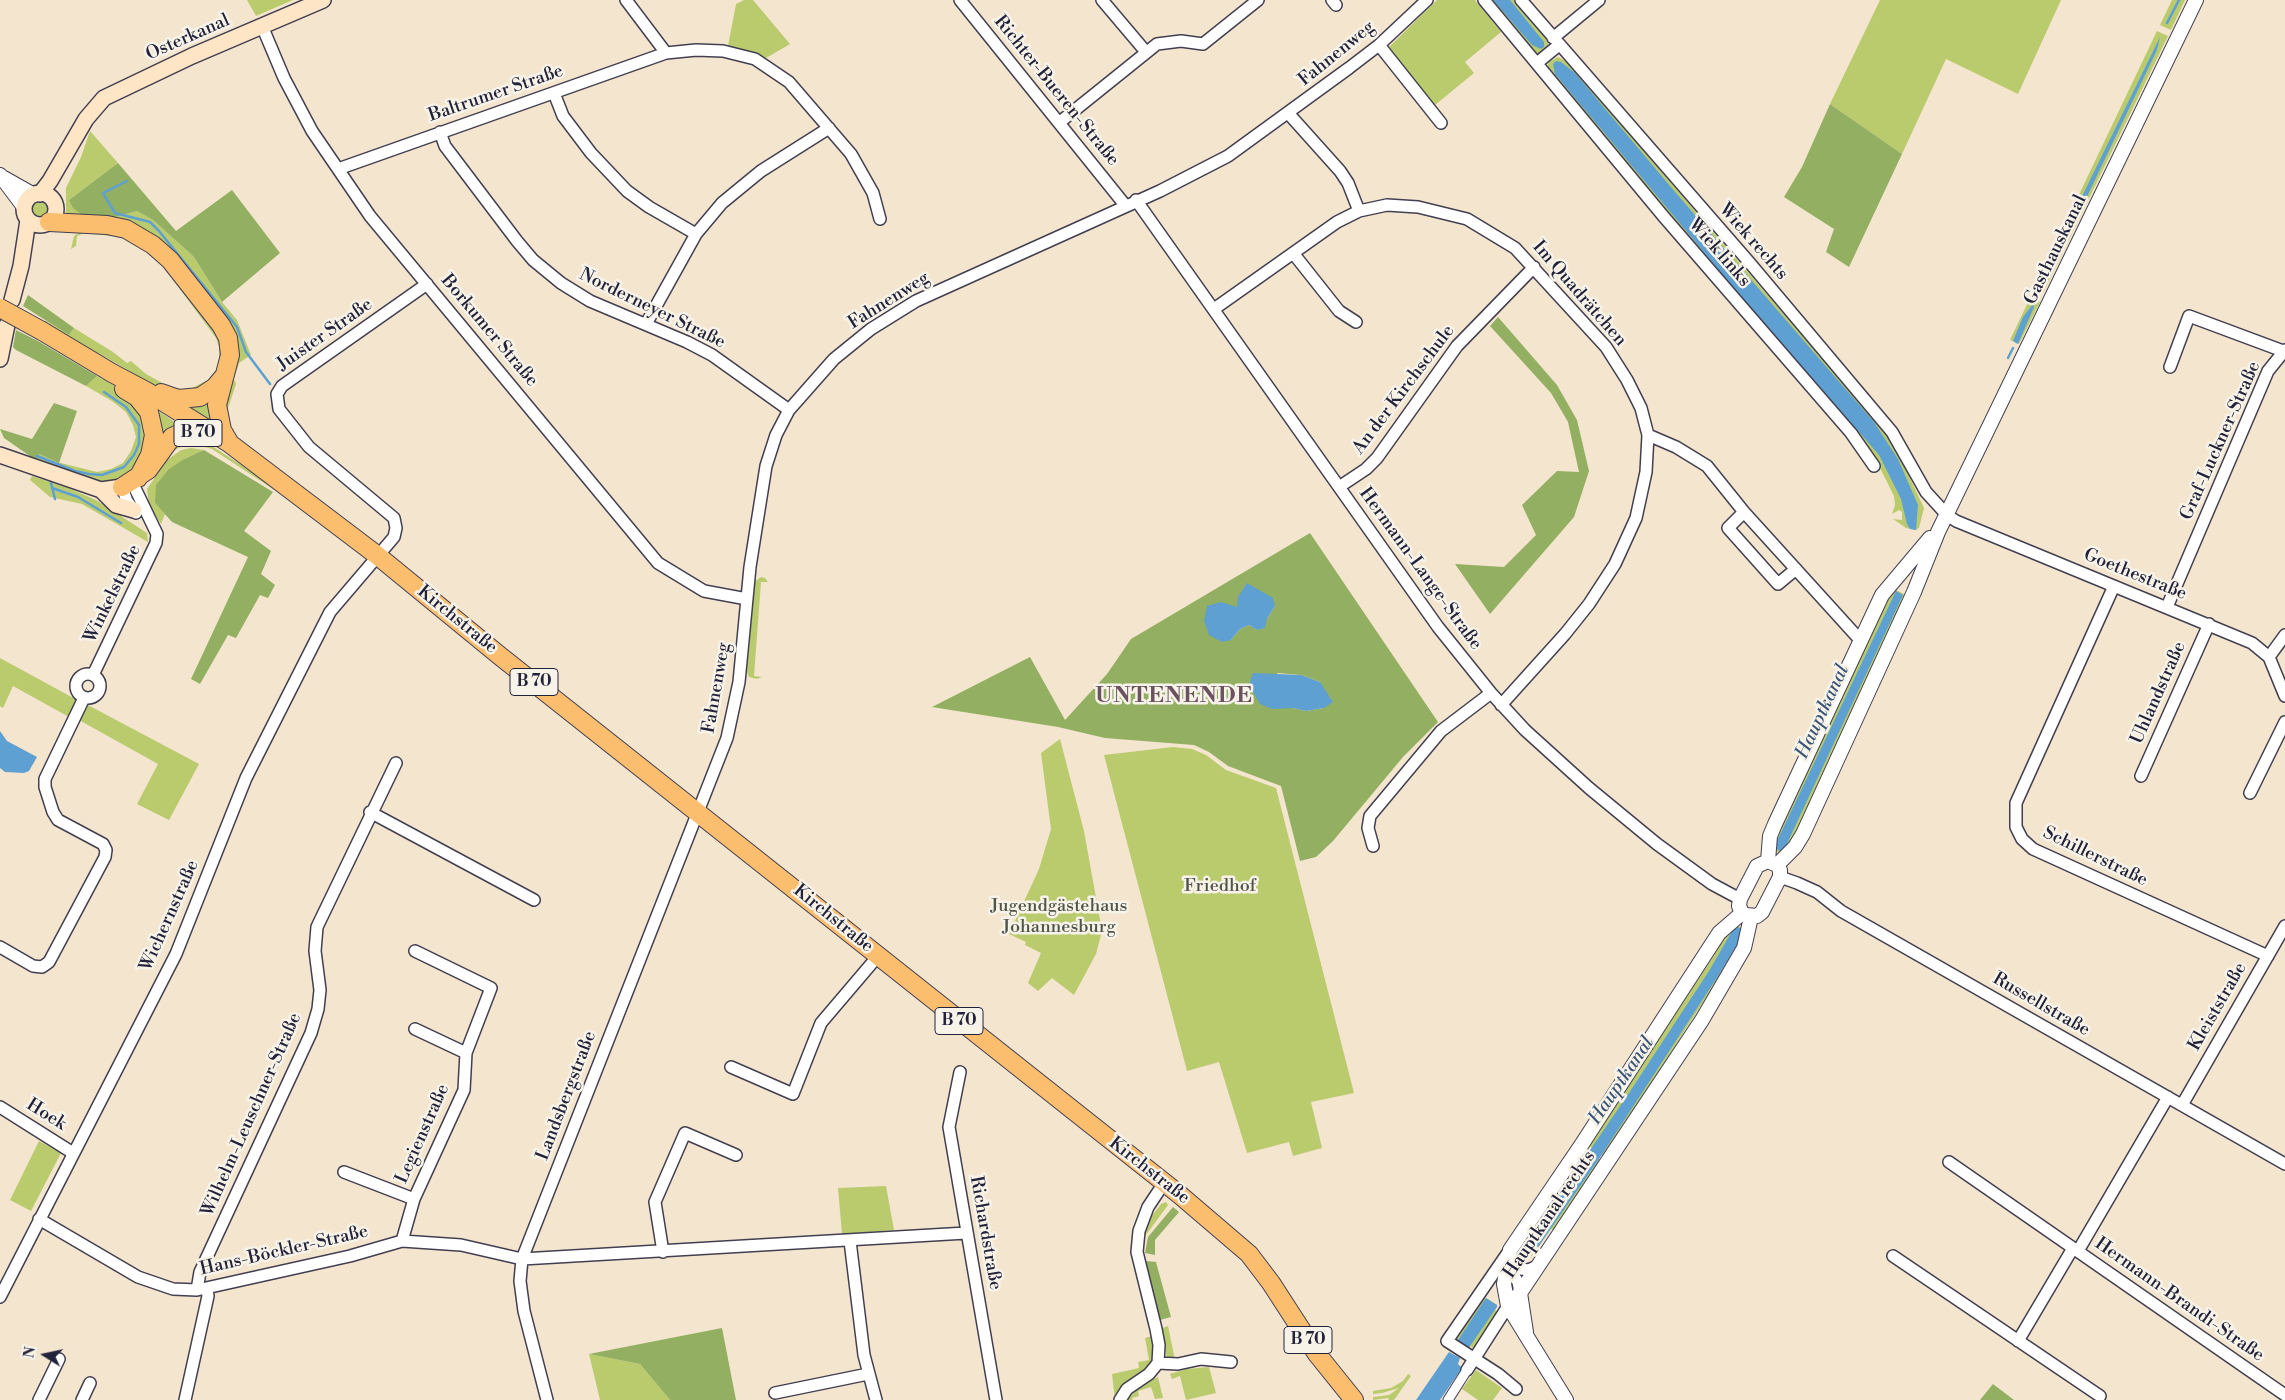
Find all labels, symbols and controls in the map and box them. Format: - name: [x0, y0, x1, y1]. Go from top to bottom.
- street label: Osterkanal: [143, 10, 233, 66]
- street label: Richter-Bueren-Straße: [989, 12, 1123, 170]
- street label: Fahnenweg: [1295, 17, 1379, 91]
- street label: Baltrumer Straße: [426, 61, 566, 127]
- street label: Gasthauskanal: [2020, 192, 2092, 308]
- street label: Wiek rechts: [1714, 199, 1792, 285]
- street label: Wiek links: [1683, 214, 1755, 292]
- street label: Im Quadrätchen: [1527, 237, 1631, 351]
- street label: Norderneyer Straße: [575, 264, 729, 354]
- street label: Fahnenweg: [844, 268, 934, 334]
- street label: Borkumer Straße: [436, 271, 542, 391]
- street label: Juister Straße: [273, 294, 377, 376]
- street label: An der Kirchschule: [1348, 321, 1460, 459]
- street label: Graf-Luckner-Straße: [2176, 358, 2266, 524]
- road number: B 70: [174, 419, 222, 446]
- street label: Hermann-Lange-Straße: [1354, 484, 1486, 654]
- street label: Winkelstraße: [80, 541, 146, 647]
- street label: Goethestraße: [2080, 545, 2190, 605]
- street label: Kirchstraße: [413, 581, 501, 659]
- street label: Uhlandstraße: [2127, 638, 2191, 748]
- street label: Fahnenweg: [698, 641, 736, 735]
- water label: Hauptkanal: [1791, 661, 1855, 763]
- road number: B 70: [510, 669, 558, 696]
- district label: UNTENENDE: [1094, 684, 1254, 710]
- street label: Schillerstraße: [2039, 822, 2151, 892]
- street label: Wichernstraße: [136, 857, 204, 975]
- park label: Friedhof: [1184, 876, 1256, 898]
- street label: Kirchstraße: [789, 880, 877, 958]
- park label: Jugendgästehaus Johannesburg: [991, 896, 1127, 939]
- street label: Kleiststraße: [2184, 959, 2252, 1055]
- street label: Russellstraße: [1989, 968, 2093, 1042]
- road number: B 70: [935, 1008, 983, 1034]
- street label: Wilhelm-Leuschner-Straße: [197, 1010, 307, 1220]
- street label: Landsbergstraße: [532, 1028, 602, 1164]
- water label: Hauptkanal: [1584, 1033, 1660, 1129]
- street label: Legienstraße: [391, 1081, 455, 1187]
- street label: Hoek: [22, 1094, 70, 1136]
- street label: Kirchstraße: [1104, 1133, 1194, 1209]
- street label: Hauptkanal rechts: [1499, 1147, 1601, 1283]
- street label: Richardstraße: [964, 1174, 1006, 1292]
- street label: Hans-Böckler-Straße: [198, 1221, 370, 1281]
- street label: Hermann-Brandi-Straße: [2090, 1233, 2268, 1367]
- road number: B 70: [1284, 1326, 1332, 1354]
- north arrow: [20, 1330, 70, 1380]
- text: N: [20, 1345, 40, 1359]

